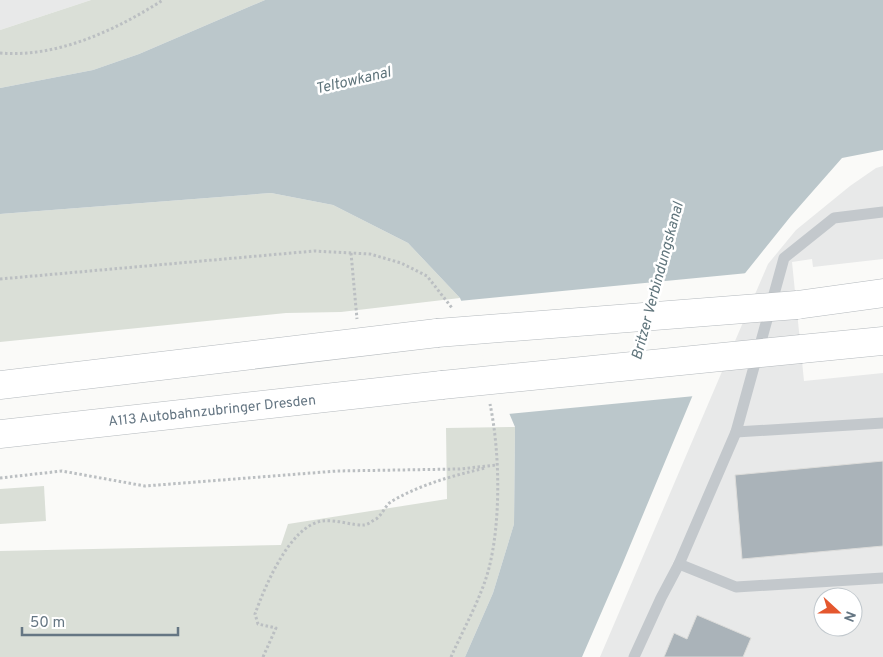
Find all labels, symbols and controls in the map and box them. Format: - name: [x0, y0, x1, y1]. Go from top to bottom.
- water label: Teltowkanal: [314, 63, 394, 99]
- water label: Britzer Verbindungskanal: [628, 199, 689, 362]
- street label: A113 Autobahnzubringer Dresden: [108, 392, 317, 431]
- north arrow: [813, 587, 863, 637]
- scale bar: [22, 604, 179, 636]
- text: N: [839, 608, 858, 624]
- text: 50 m: [30, 614, 65, 633]

